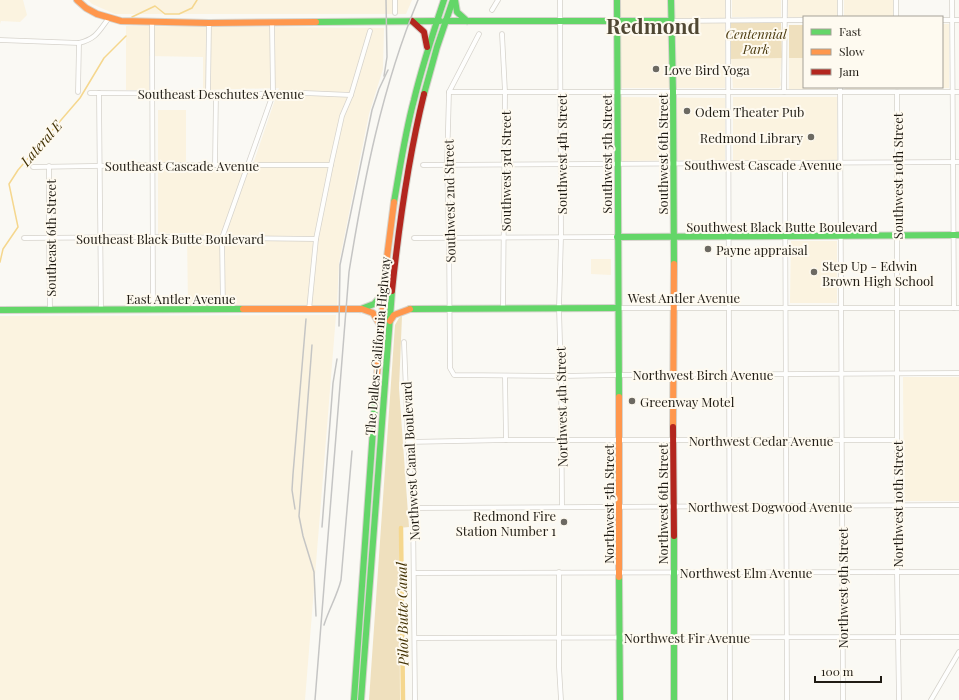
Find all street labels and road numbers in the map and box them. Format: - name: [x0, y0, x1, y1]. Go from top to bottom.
- street label: Southeast Deschutes Avenue: [138, 85, 305, 102]
- street label: Southwest 4th Street: [553, 93, 570, 214]
- street label: Southwest 6th Street: [654, 93, 671, 214]
- street label: Southwest 5th Street: [598, 94, 615, 214]
- street label: Southwest 3rd Street: [497, 110, 514, 231]
- street label: Southwest 10th Street: [889, 112, 906, 239]
- street label: Southwest 2nd Street: [439, 139, 459, 263]
- street label: Southwest Cascade Avenue: [684, 156, 842, 173]
- street label: Southeast Cascade Avenue: [105, 157, 260, 174]
- street label: Southeast 6th Street: [42, 179, 59, 297]
- street label: Southwest Black Butte Boulevard: [686, 218, 878, 235]
- street label: Southeast Black Butte Boulevard: [76, 230, 264, 247]
- street label: The Dalles-California Highway: [361, 255, 393, 436]
- street label: West Antler Avenue: [627, 289, 741, 306]
- street label: East Antler Avenue: [126, 290, 236, 307]
- street label: Northwest 4th Street: [551, 346, 571, 467]
- street label: Northwest Birch Avenue: [633, 366, 774, 383]
- street label: Northwest Canal Boulevard: [397, 381, 423, 541]
- street label: Northwest Cedar Avenue: [689, 432, 834, 449]
- street label: Northwest 10th Street: [889, 440, 906, 567]
- street label: Northwest 6th Street: [654, 443, 671, 565]
- street label: Northwest 5th Street: [600, 444, 617, 564]
- street label: Northwest Dogwood Avenue: [688, 498, 853, 515]
- street label: Northwest 9th Street: [834, 527, 851, 648]
- street label: Northwest Elm Avenue: [680, 564, 813, 581]
- street label: Northwest Fir Avenue: [624, 629, 751, 646]

